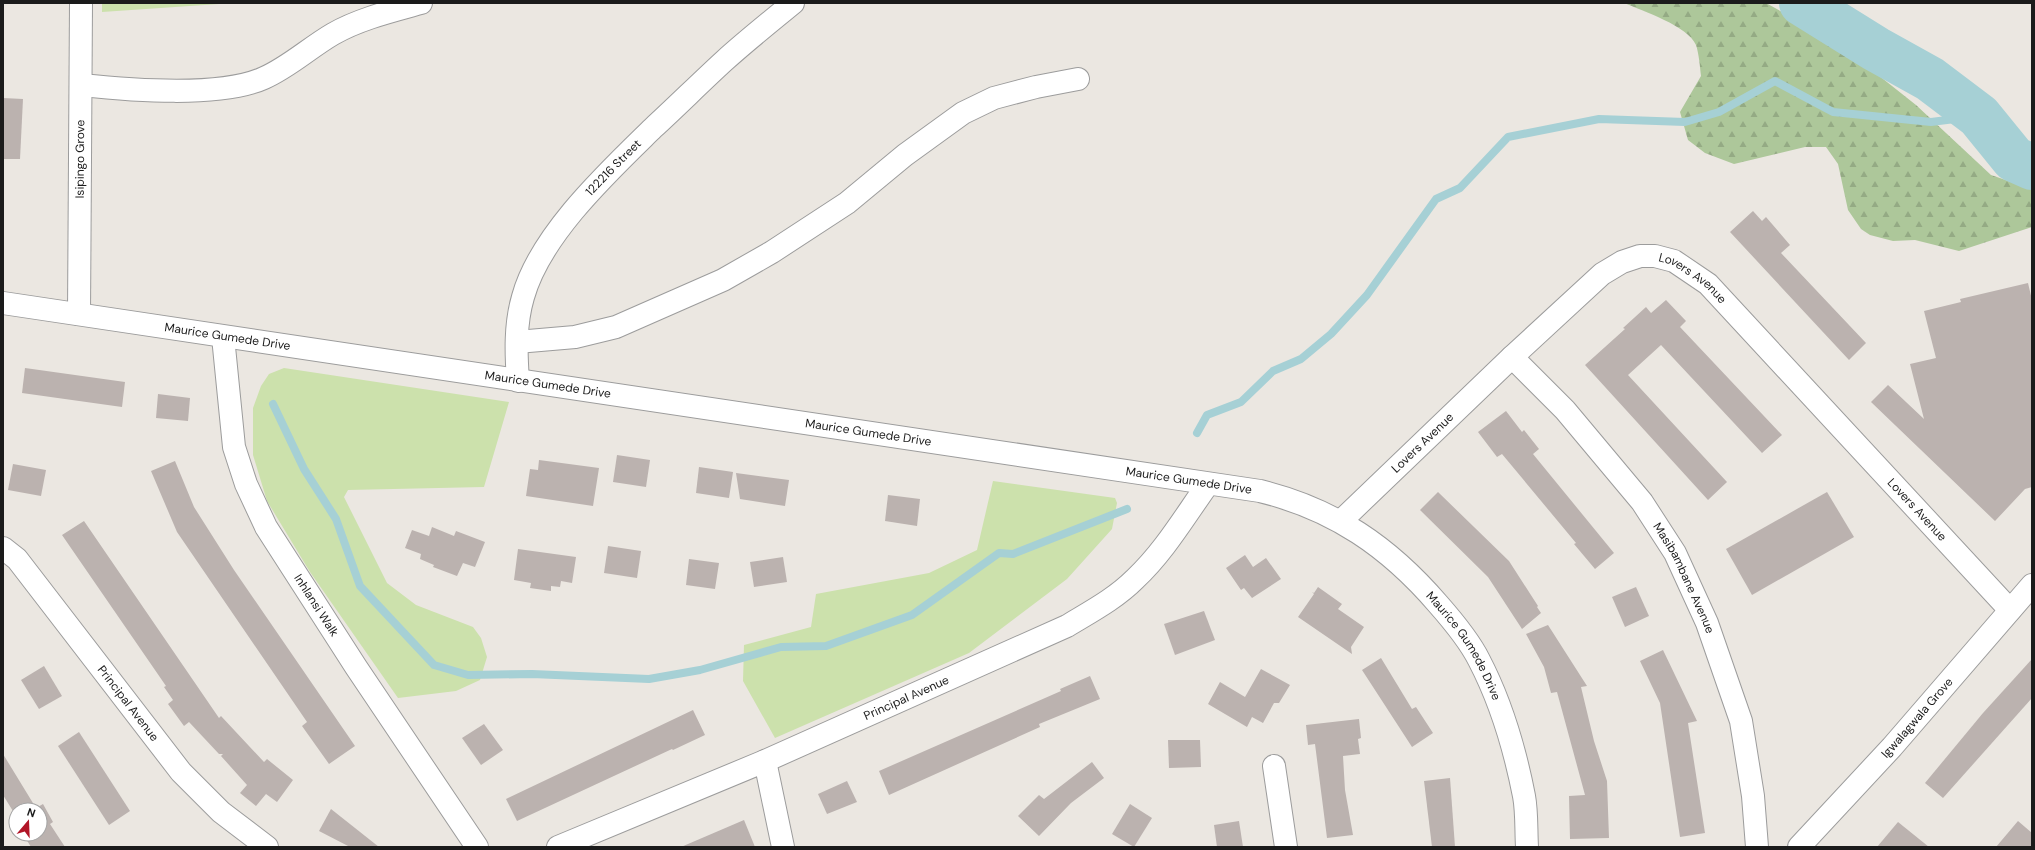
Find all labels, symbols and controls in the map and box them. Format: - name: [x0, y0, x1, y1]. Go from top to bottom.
- street label: Isipingo Grove: [72, 119, 88, 198]
- street label: 122216 Street: [582, 136, 645, 199]
- street label: Lovers Avenue: [1657, 249, 1730, 307]
- street label: Maurice Gumede Drive: [163, 319, 292, 354]
- street label: Maurice Gumede Drive: [484, 367, 612, 402]
- street label: Lovers Avenue: [1388, 409, 1457, 476]
- street label: Maurice Gumede Drive: [804, 415, 933, 450]
- street label: Maurice Gumede Drive: [1125, 463, 1253, 498]
- street label: Lovers Avenue: [1884, 475, 1950, 545]
- street label: Masibambane Avenue: [1649, 520, 1718, 636]
- street label: Inhlansi Walk: [290, 571, 342, 640]
- street label: Maurice Gumede Drive: [1423, 588, 1504, 703]
- street label: Principal Avenue: [94, 662, 163, 745]
- street label: Principal Avenue: [861, 672, 952, 724]
- street label: Igwalagwala Grove: [1878, 674, 1957, 762]
- north arrow: [8, 802, 48, 842]
- text: N: [25, 805, 37, 820]

